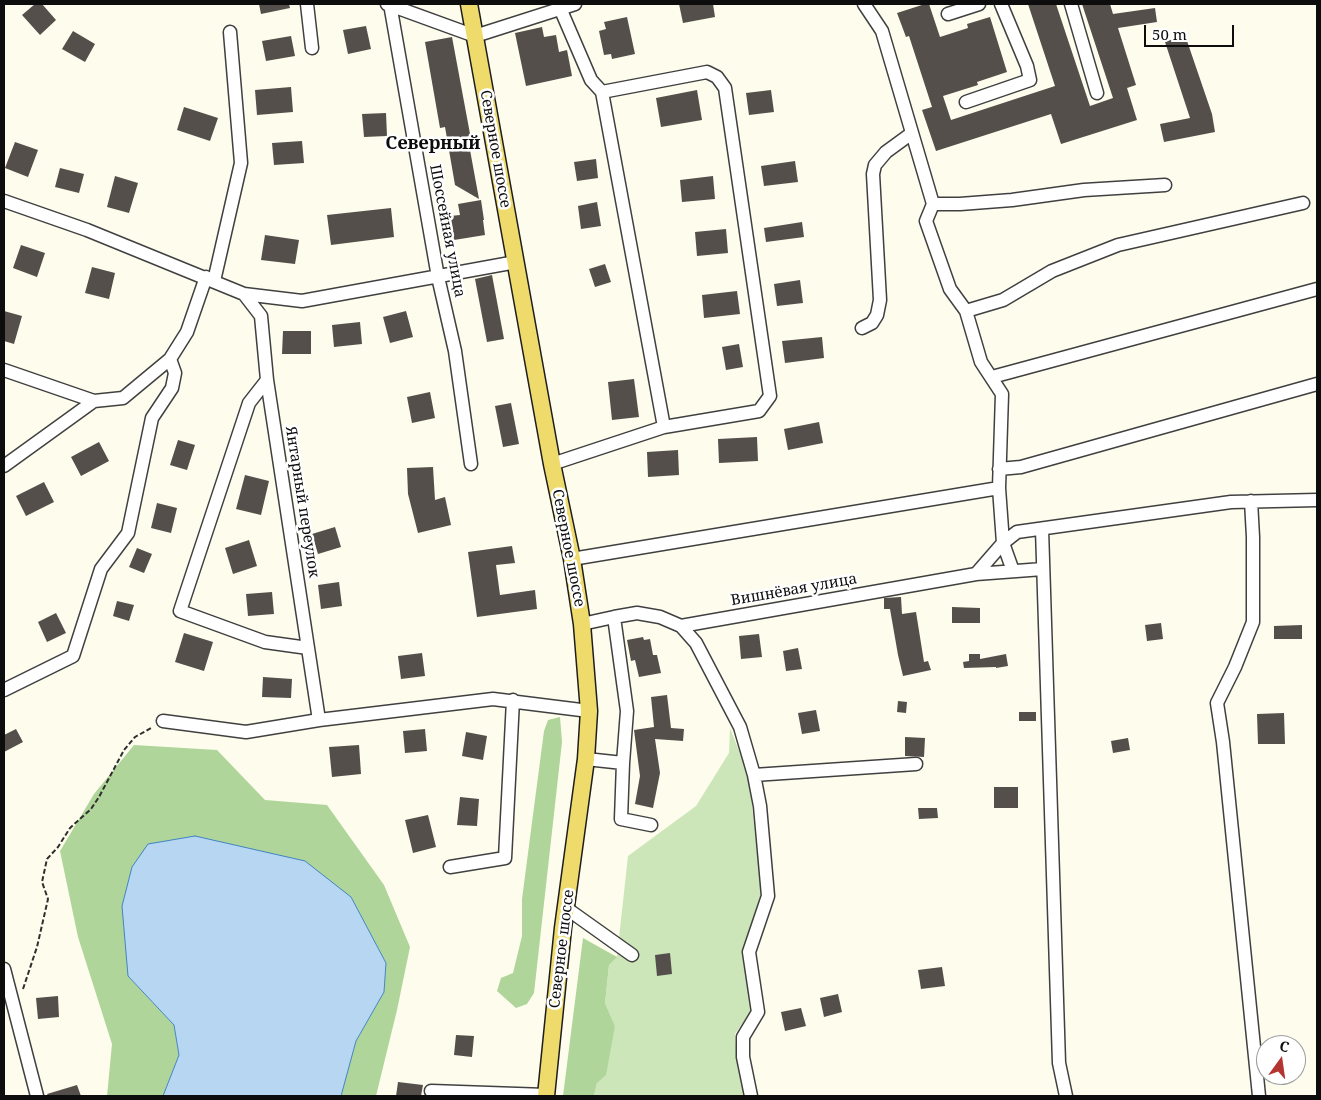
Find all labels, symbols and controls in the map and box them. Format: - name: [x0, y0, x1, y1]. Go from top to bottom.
- scale bar: [1146, 15, 1236, 47]
- text: 50 m: [1152, 24, 1187, 44]
- street label: Северное шоссе: [476, 89, 514, 209]
- district label: Северный: [386, 133, 480, 155]
- street label: Шоссейная улица: [425, 163, 469, 299]
- street label: Янтарный переулок: [281, 425, 323, 579]
- street label: Северное шоссе: [548, 488, 588, 608]
- street label: Вишнёвая улица: [730, 570, 858, 610]
- street label: Северное шоссе: [546, 889, 578, 1009]
- north arrow: [1256, 1035, 1306, 1085]
- text: С: [1278, 1036, 1291, 1056]

